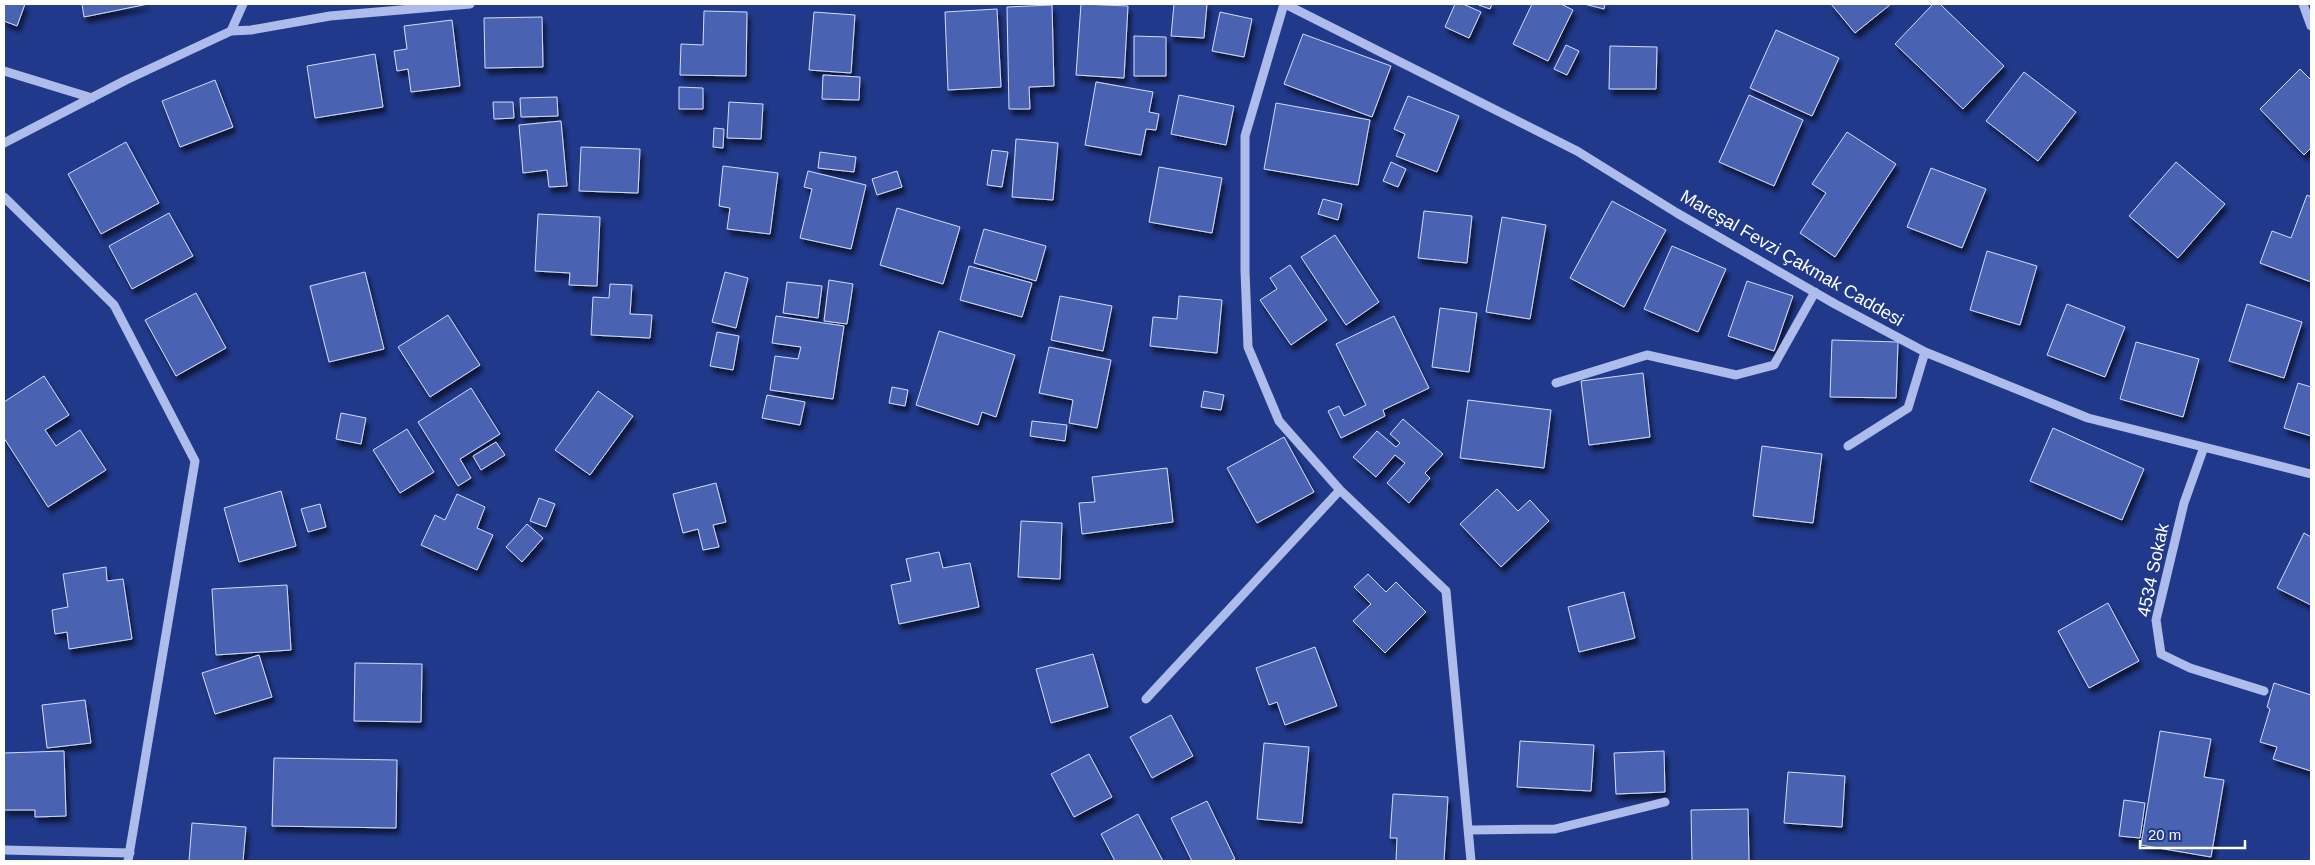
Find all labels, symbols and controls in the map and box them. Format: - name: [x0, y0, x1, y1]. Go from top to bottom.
- street label: Mareşal Fevzi Çakmak Caddesi: [1677, 186, 1907, 330]
- street label: 4534 Sokak: [2133, 520, 2173, 619]
- scale bar: [2140, 818, 2245, 850]
- text: 20 m: [2148, 826, 2181, 843]

